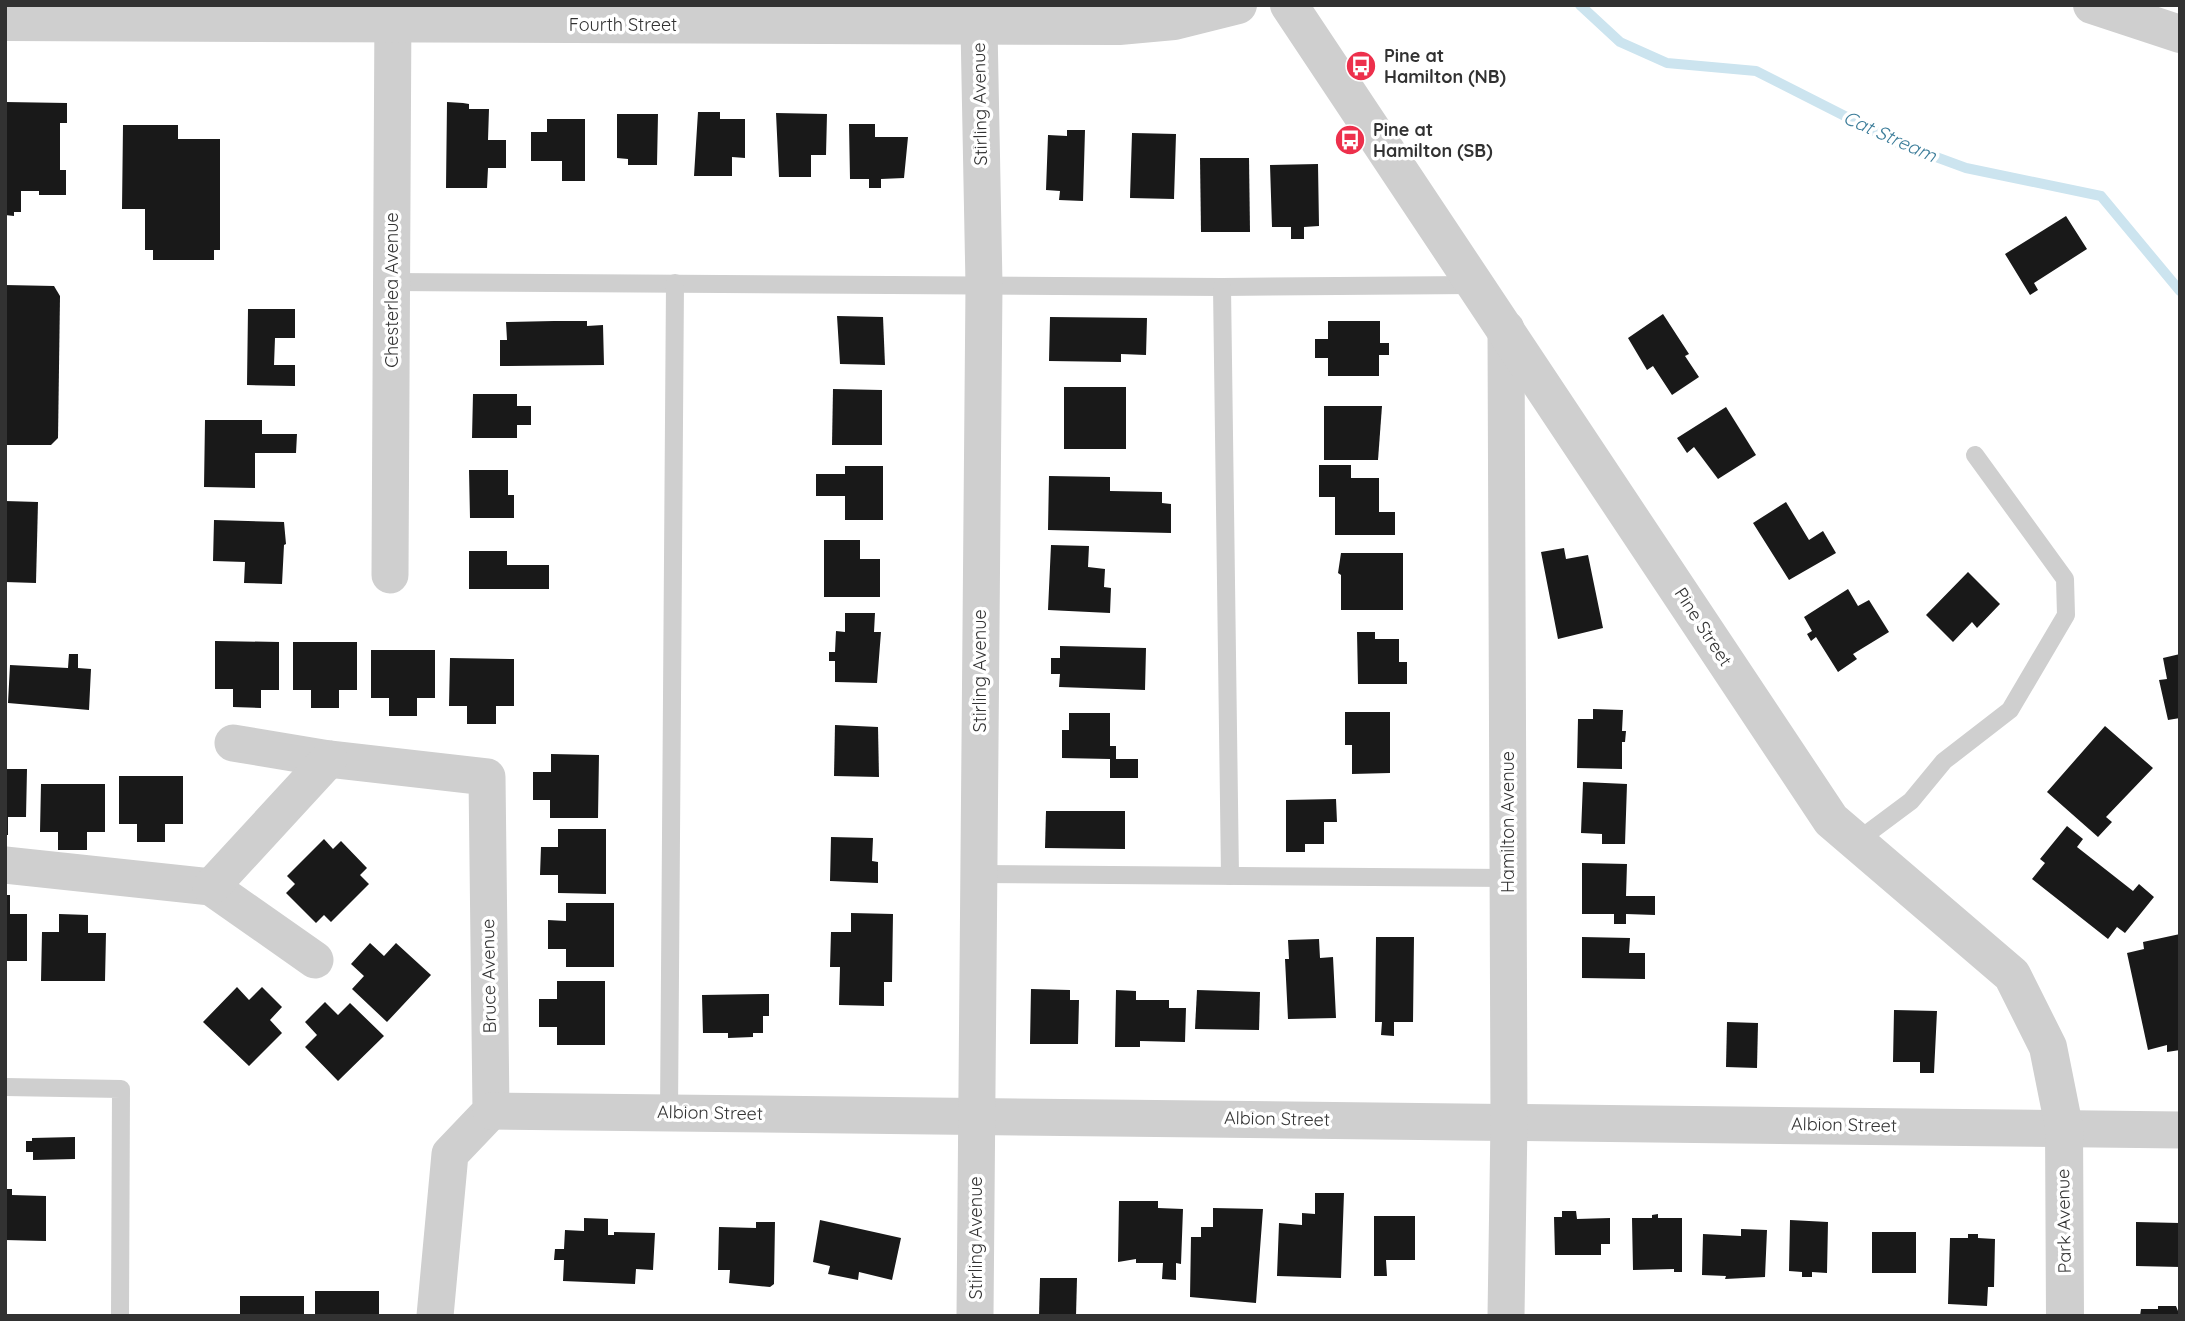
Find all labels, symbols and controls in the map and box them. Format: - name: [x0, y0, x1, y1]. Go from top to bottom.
- street label: Fourth Street: [569, 13, 677, 36]
- street label: Stirling Avenue: [967, 42, 992, 166]
- place label: Pine at Hamilton (NB): [1384, 44, 1506, 88]
- bus stop icon: Pine at Hamilton (NB): [1344, 49, 1378, 83]
- water label: Cat Stream: [1840, 105, 1941, 167]
- place label: Pine at Hamilton (SB): [1373, 118, 1493, 162]
- bus stop icon: Pine at Hamilton (SB): [1333, 123, 1367, 157]
- street label: Chesterlea Avenue: [380, 212, 403, 368]
- street label: Pine Street: [1669, 583, 1737, 670]
- street label: Stirling Avenue: [968, 609, 991, 733]
- street label: Hamilton Avenue: [1496, 751, 1519, 893]
- street label: Bruce Avenue: [476, 918, 501, 1034]
- street label: Albion Street: [657, 1100, 763, 1125]
- street label: Albion Street: [1224, 1106, 1330, 1131]
- street label: Albion Street: [1791, 1112, 1897, 1137]
- street label: Park Avenue: [2051, 1169, 2076, 1273]
- street label: Stirling Avenue: [964, 1176, 987, 1300]

